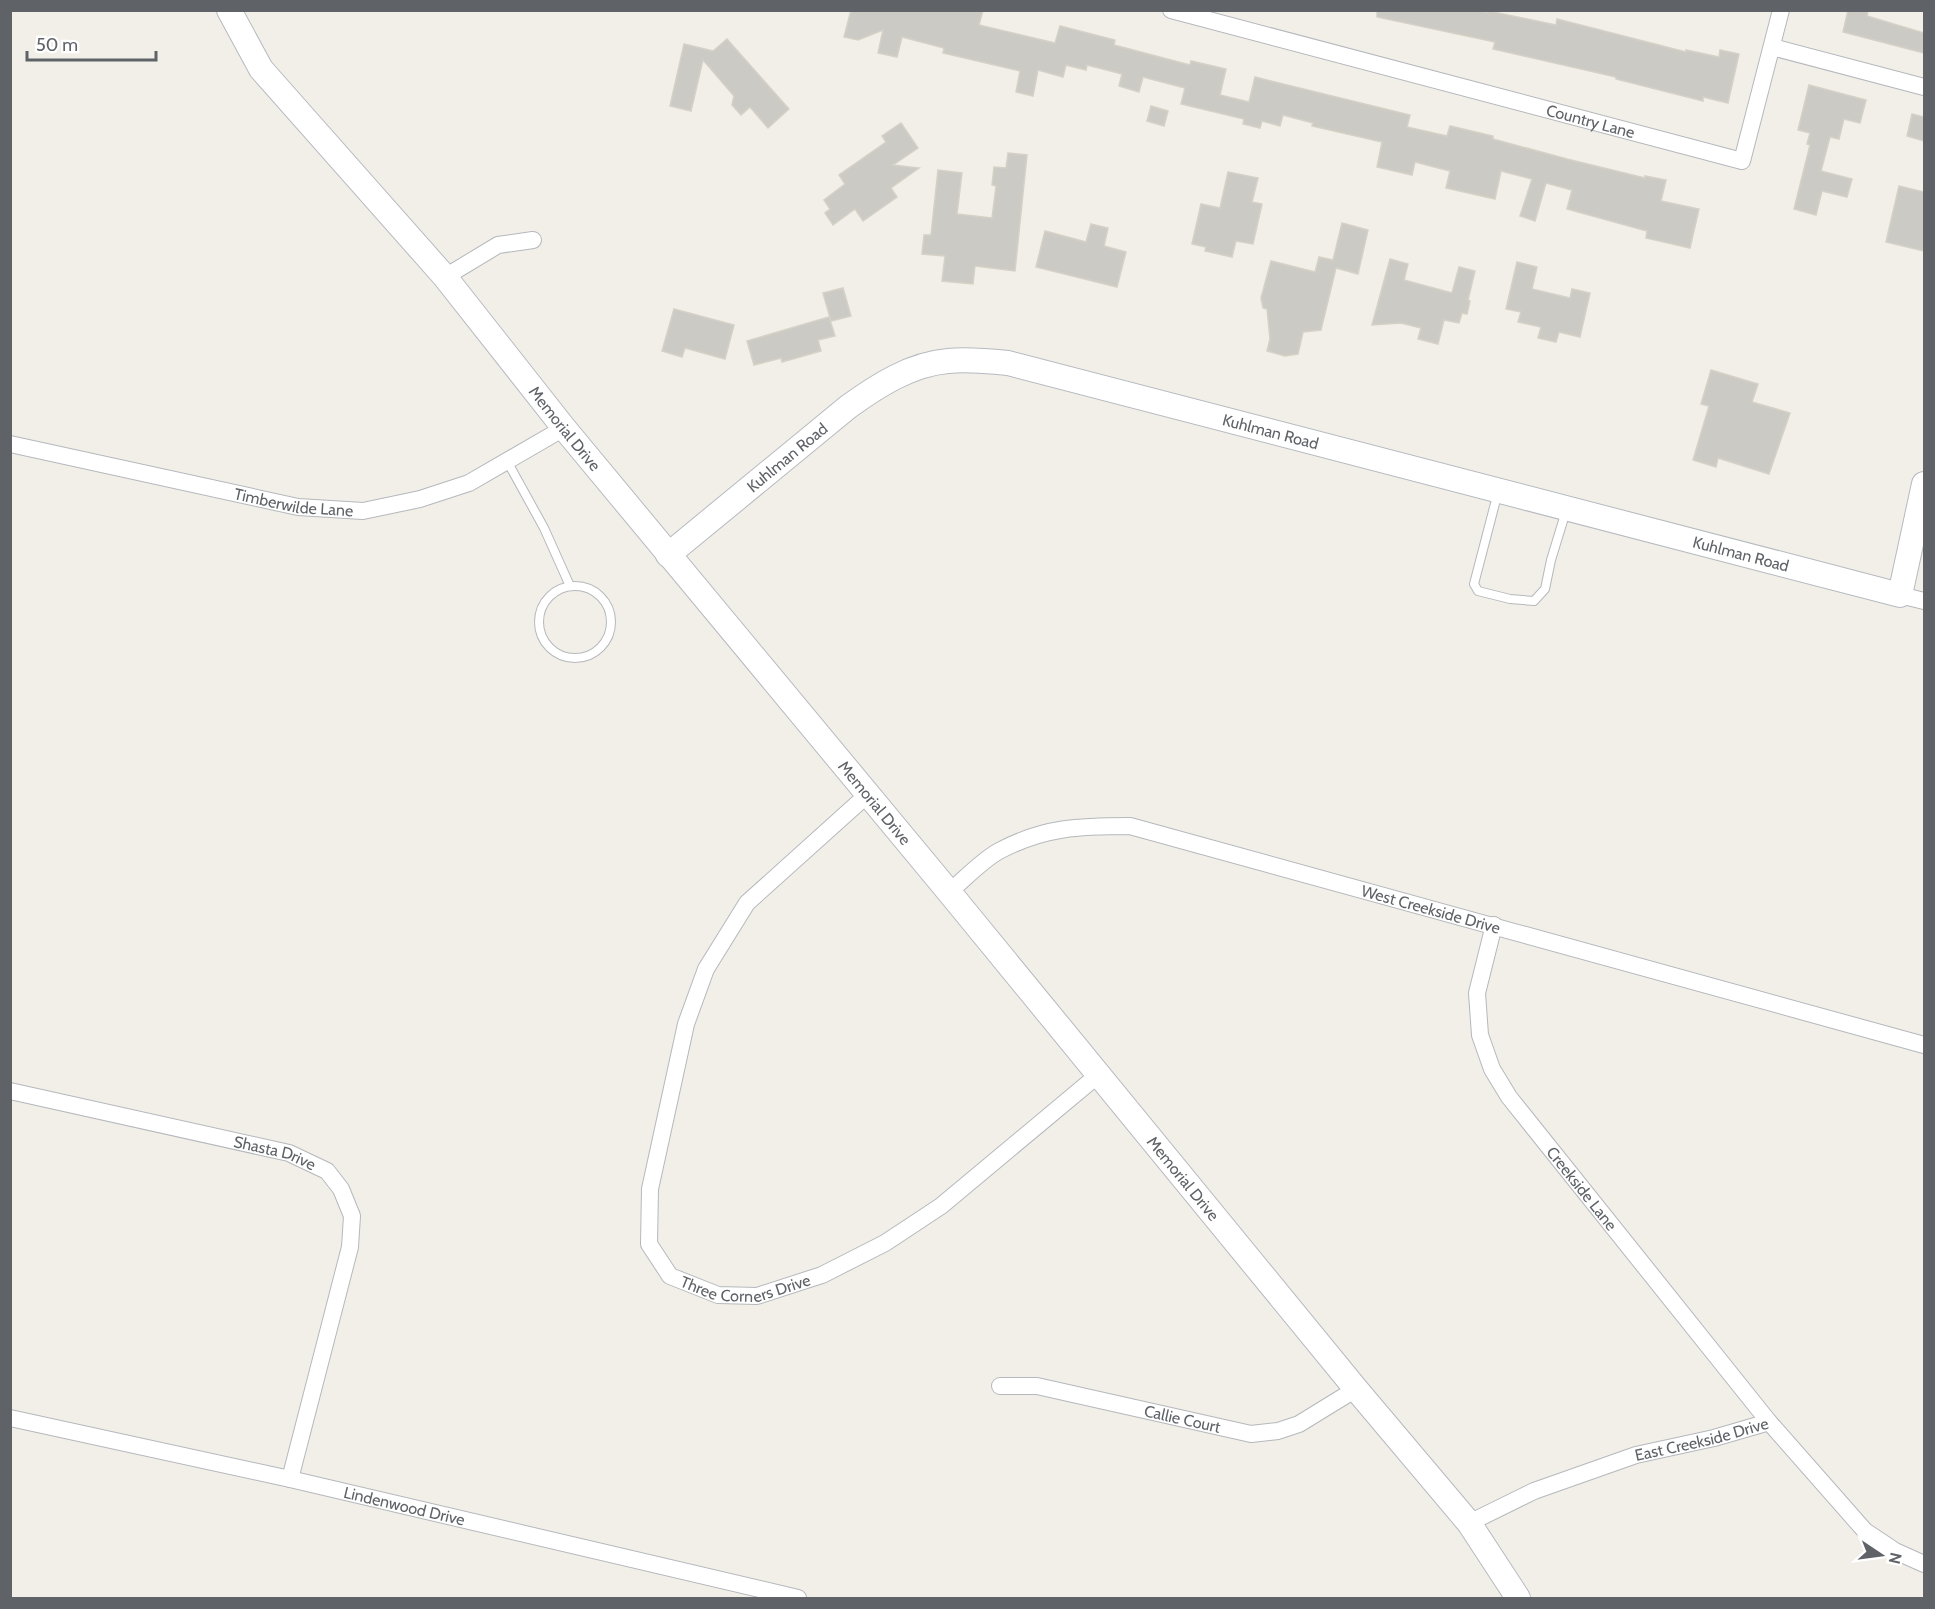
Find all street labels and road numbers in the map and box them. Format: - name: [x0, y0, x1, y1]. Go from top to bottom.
- street label: Country Lane: [1544, 101, 1637, 142]
- street label: Memorial Drive: [525, 383, 605, 475]
- street label: Kuhlman Road: [1220, 410, 1321, 453]
- street label: Kuhlman Road: [743, 419, 831, 496]
- street label: Timberwilde Lane: [232, 484, 354, 520]
- street label: Kuhlman Road: [1691, 533, 1791, 576]
- street label: Memorial Drive: [834, 757, 915, 849]
- street label: West Creekside Drive: [1359, 881, 1502, 938]
- street label: Shasta Drive: [232, 1132, 319, 1174]
- street label: Memorial Drive: [1143, 1133, 1223, 1225]
- street label: Creekside Lane: [1542, 1143, 1621, 1234]
- street label: Three Corners Drive: [678, 1270, 813, 1307]
- street label: Callie Court: [1142, 1401, 1223, 1437]
- street label: East Creekside Drive: [1633, 1414, 1771, 1465]
- street label: Lindenwood Drive: [342, 1483, 467, 1530]

